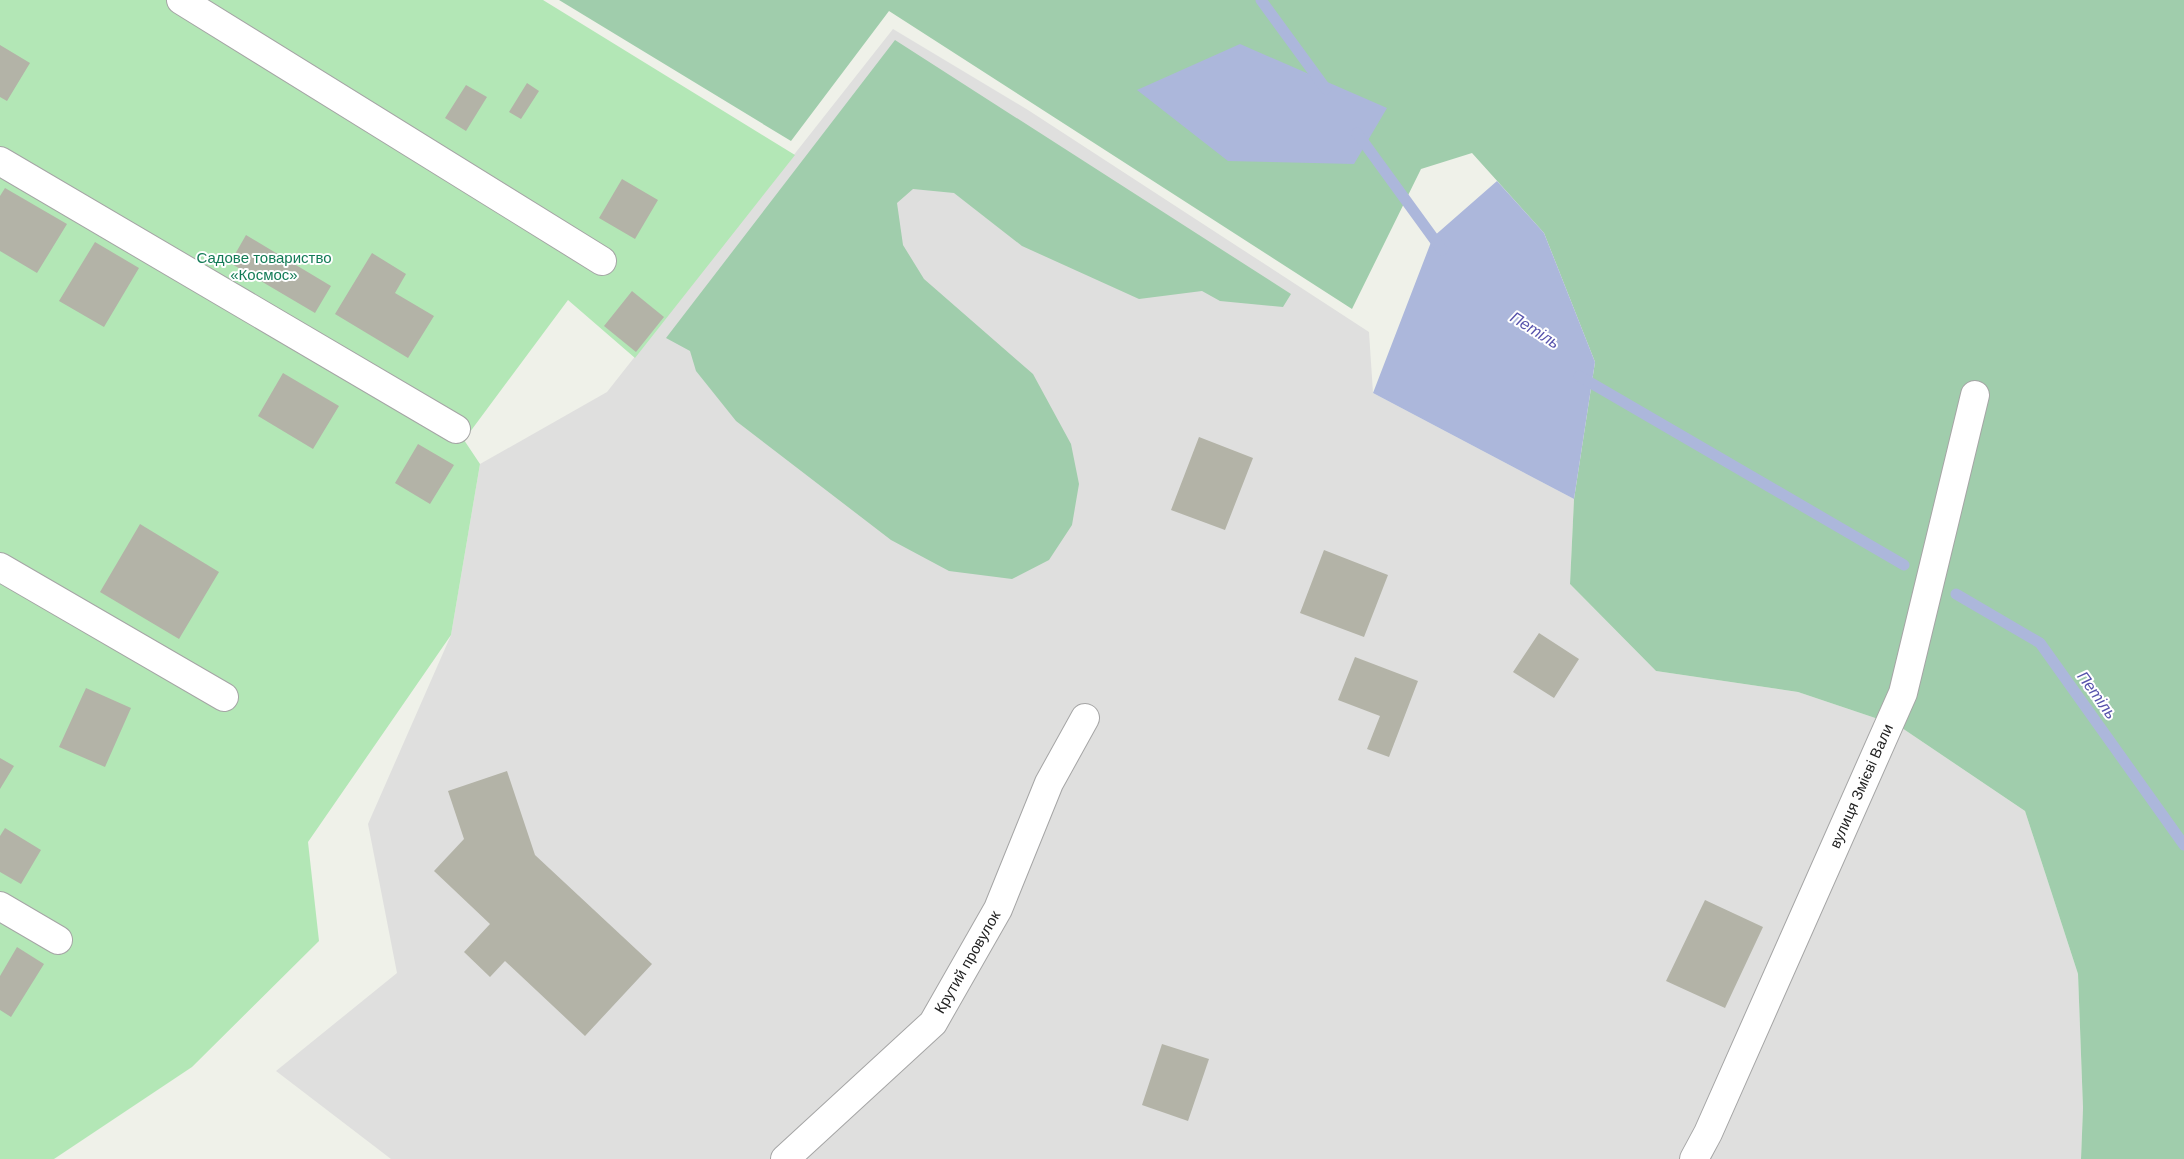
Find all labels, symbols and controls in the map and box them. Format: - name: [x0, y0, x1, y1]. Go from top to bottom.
- park label: Садове товариство «Космос»: [196, 249, 332, 283]
- water label: Петіль: [1507, 308, 1563, 352]
- water label: Петіль: [2074, 668, 2120, 722]
- street label: вулиця Змієві Вали: [1826, 721, 1896, 851]
- street label: Крутий провулок: [931, 907, 1003, 1016]

